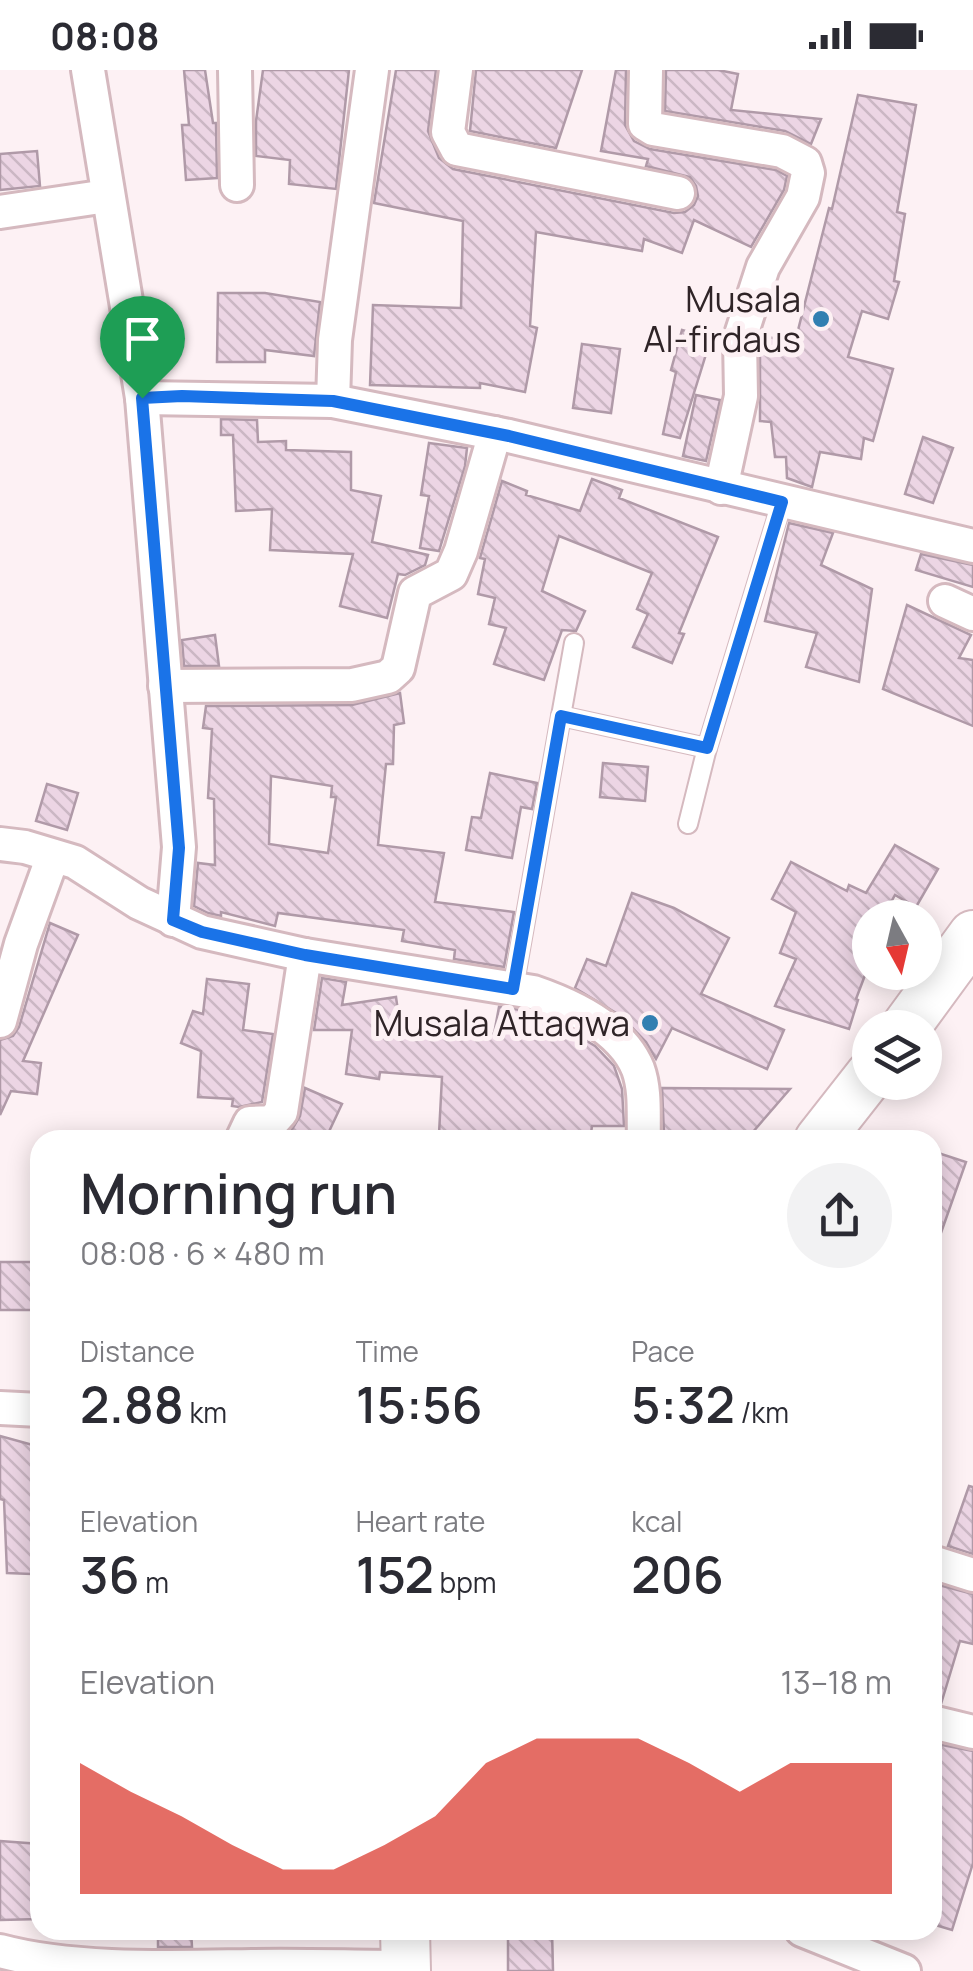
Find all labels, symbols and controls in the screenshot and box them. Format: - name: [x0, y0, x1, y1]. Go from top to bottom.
- text: 08:08: [50, 9, 160, 61]
- place label: Musala Al-firdaus: [643, 275, 801, 363]
- pin: [100, 296, 185, 399]
- marker: Musala Al-firdaus: [810, 308, 832, 330]
- icon: arrive: [115, 311, 170, 366]
- north arrow: [852, 900, 942, 990]
- map controls: [852, 900, 942, 1100]
- place label: Musala Attaqwa: [374, 999, 630, 1047]
- button: layers: [852, 1010, 942, 1100]
- marker: Musala Attaqwa: [639, 1012, 661, 1034]
- text: Morning run: [80, 1155, 397, 1231]
- button: share: [787, 1163, 892, 1268]
- text: 08:08 · 6 × 480 m: [80, 1231, 325, 1275]
- text: Distance: [80, 1332, 195, 1370]
- text: Time: [356, 1332, 419, 1370]
- text: Pace: [631, 1332, 695, 1370]
- text: 2.88: [80, 1370, 184, 1438]
- text: 15:56: [356, 1370, 483, 1438]
- text: 5:32: [631, 1370, 735, 1438]
- text: km: [184, 1393, 227, 1431]
- text: /km: [735, 1393, 789, 1431]
- text: Elevation: [80, 1502, 198, 1540]
- text: Heart rate: [356, 1502, 485, 1540]
- text: kcal: [631, 1502, 682, 1540]
- text: 36: [80, 1540, 140, 1608]
- text: 152: [356, 1540, 434, 1608]
- text: 206: [631, 1540, 724, 1608]
- text: m: [140, 1563, 169, 1601]
- text: bpm: [434, 1563, 496, 1601]
- text: Elevation: [80, 1660, 215, 1704]
- text: 13–18 m: [781, 1660, 892, 1704]

